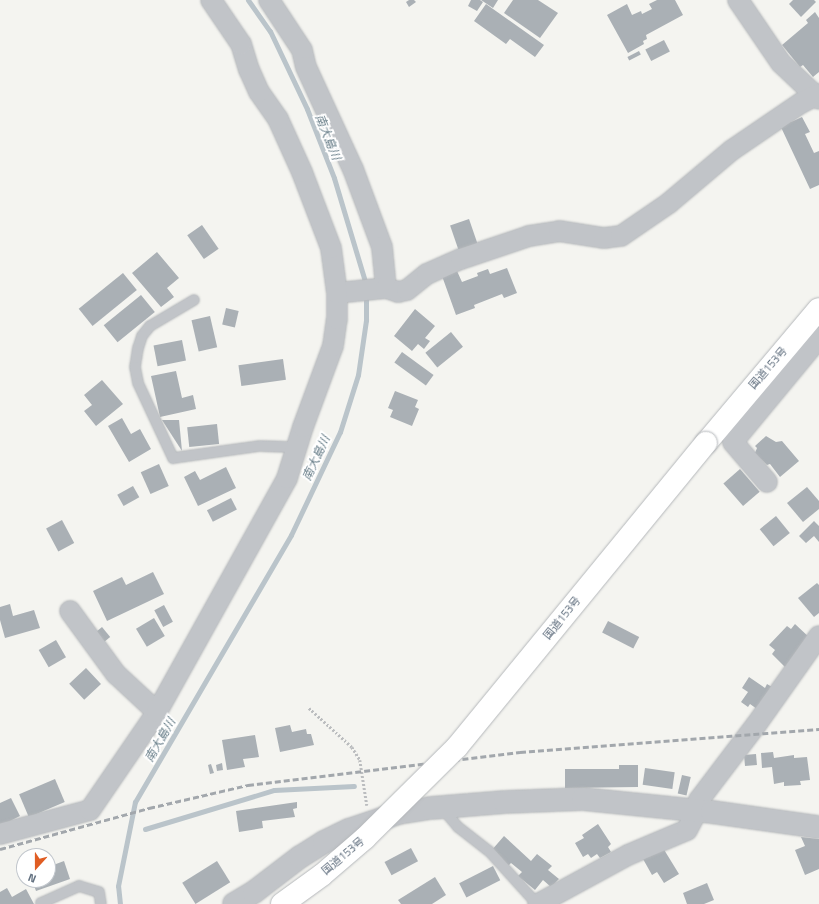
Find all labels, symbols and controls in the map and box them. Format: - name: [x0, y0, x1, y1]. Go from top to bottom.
- water label: 南大島川: [312, 112, 344, 162]
- street label: 国道153号: [746, 344, 790, 392]
- water label: 南大島川: [299, 433, 333, 483]
- street label: 国道153号: [541, 594, 583, 642]
- water label: 南大島川: [142, 716, 178, 764]
- street label: 国道153号: [319, 834, 367, 878]
- north arrow: [16, 848, 56, 888]
- text: N: [26, 869, 38, 887]

